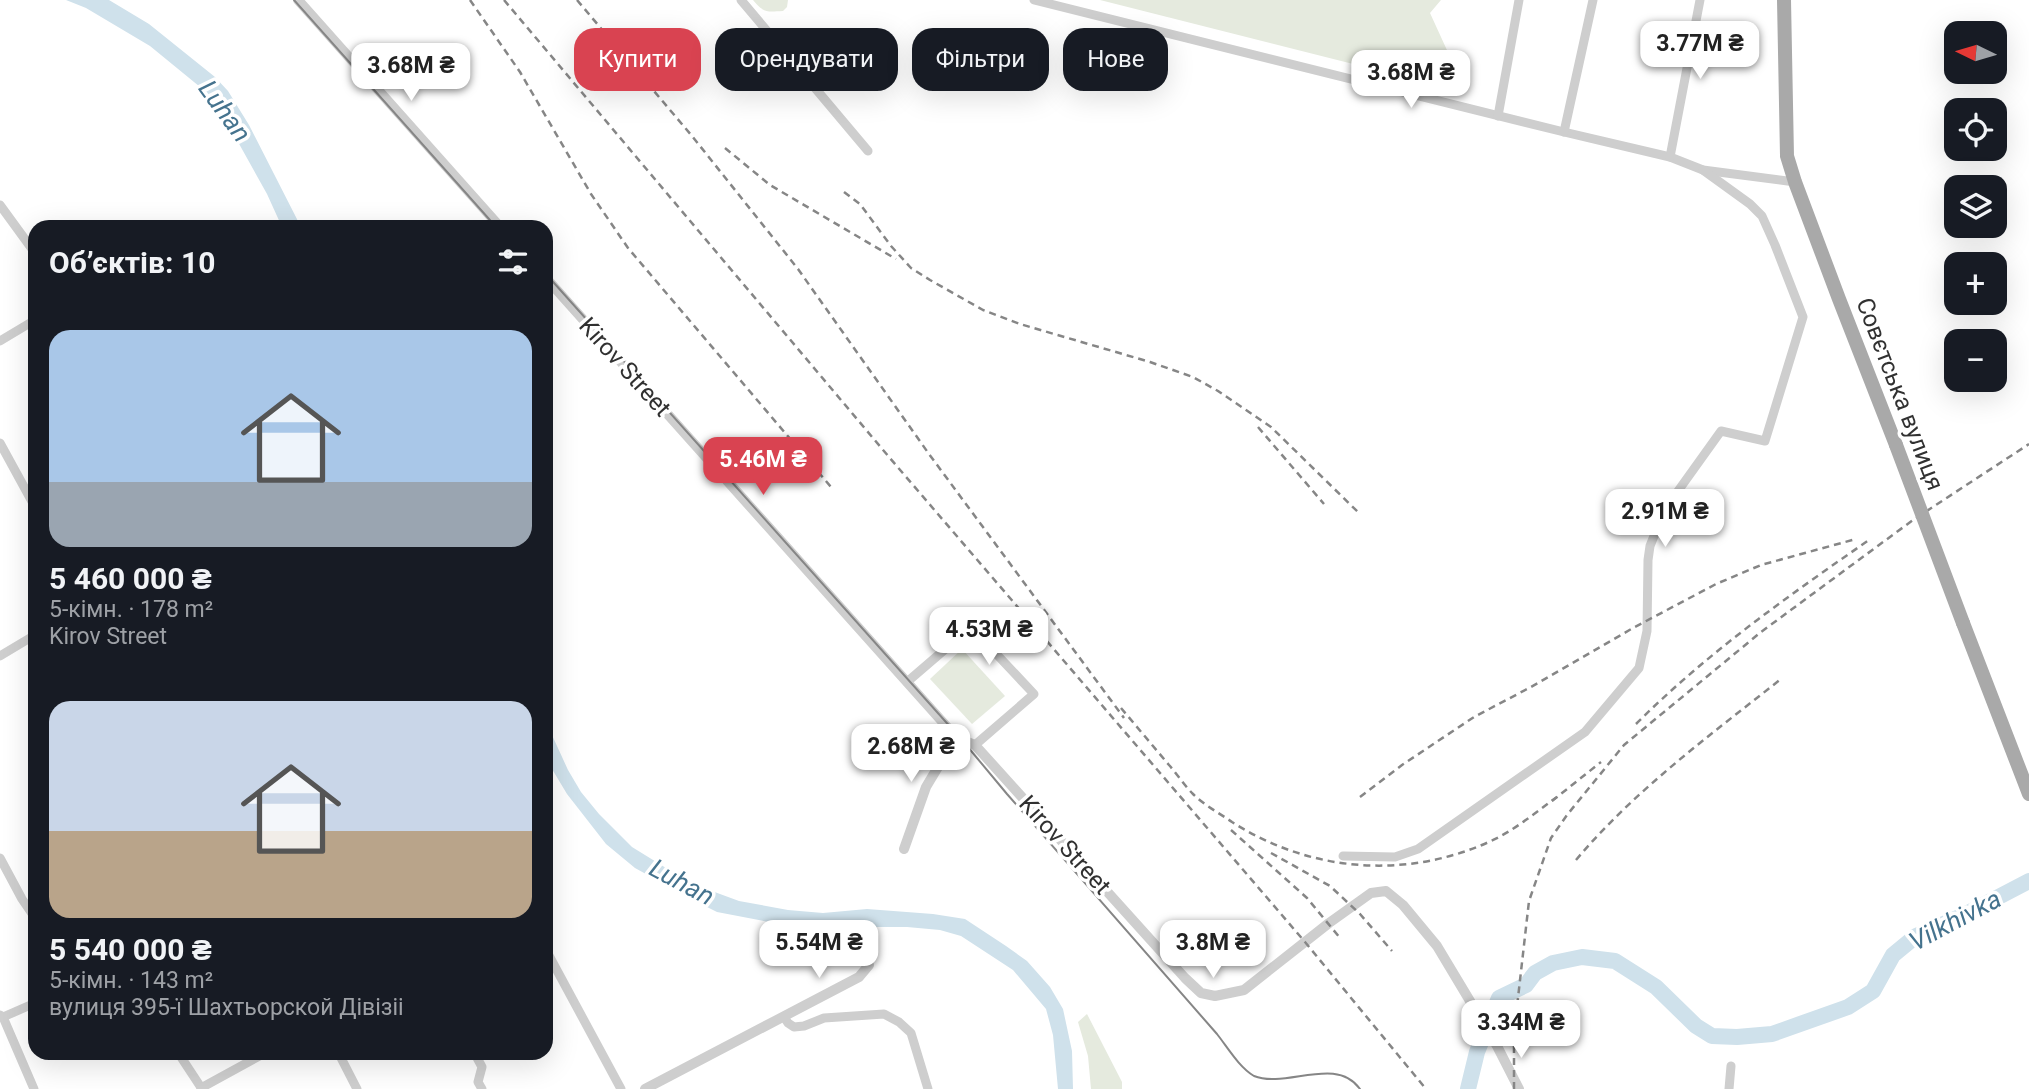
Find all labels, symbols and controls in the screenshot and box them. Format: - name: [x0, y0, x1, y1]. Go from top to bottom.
- north arrow: [1944, 21, 2007, 84]
- map controls: [1944, 21, 2007, 392]
- pin: 3.77M ₴: [1635, 22, 1765, 81]
- chip: Купити: [574, 28, 701, 91]
- chip: Орендувати: [715, 28, 898, 91]
- chip: Фільтри: [912, 28, 1049, 91]
- chip: Нове: [1063, 28, 1168, 91]
- text: 3.77M ₴: [1656, 30, 1744, 57]
- pin: 3.68M ₴: [346, 43, 476, 103]
- pin: 3.68M ₴: [1346, 50, 1476, 110]
- text: 3.68M ₴: [367, 52, 455, 79]
- text: 3.68M ₴: [1367, 59, 1455, 86]
- water label: Luhan: [193, 74, 257, 148]
- button: locate: [1944, 98, 2007, 161]
- button: layers: [1944, 175, 2007, 238]
- icon: filters: [494, 243, 532, 281]
- text: Об’єктів: 10: [49, 245, 215, 280]
- button: +: [1944, 252, 2007, 315]
- street label: Совєтська вулиця: [1850, 294, 1950, 494]
- street label: Kirov Street: [573, 312, 677, 422]
- button: −: [1944, 329, 2007, 392]
- icon: home: [228, 375, 354, 501]
- pin: 5.46M ₴: [698, 438, 828, 497]
- text: 5.46M ₴: [719, 446, 807, 473]
- pin: 2.91M ₴: [1600, 490, 1730, 549]
- text: 2.91M ₴: [1621, 498, 1709, 525]
- text: 5 460 000 ₴: [49, 561, 212, 596]
- text: 5-кімн. · 178 m²: [49, 596, 213, 623]
- pin: 4.53M ₴: [924, 608, 1054, 667]
- text: 4.53M ₴: [945, 616, 1033, 643]
- text: Kirov Street: [49, 623, 167, 650]
- pin: 2.68M ₴: [846, 724, 976, 784]
- text: 2.68M ₴: [867, 733, 955, 760]
- icon: home: [228, 746, 354, 872]
- street label: Kirov Street: [1013, 790, 1117, 900]
- water label: Luhan: [645, 853, 719, 911]
- water label: Vilkhivka: [1904, 883, 2006, 957]
- pin: 5.54M ₴: [754, 920, 884, 980]
- pin: 3.8M ₴: [1156, 920, 1270, 980]
- text: 5.54M ₴: [775, 929, 863, 956]
- text: 3.8M ₴: [1176, 929, 1250, 956]
- text: 5 540 000 ₴: [49, 932, 212, 967]
- text: 5-кімн. · 143 m²: [49, 967, 213, 994]
- text: вулиця 395-ї Шахтьорской Дівізіі: [49, 994, 404, 1021]
- pin: 3.34M ₴: [1456, 1000, 1586, 1060]
- text: 3.34M ₴: [1477, 1009, 1565, 1036]

